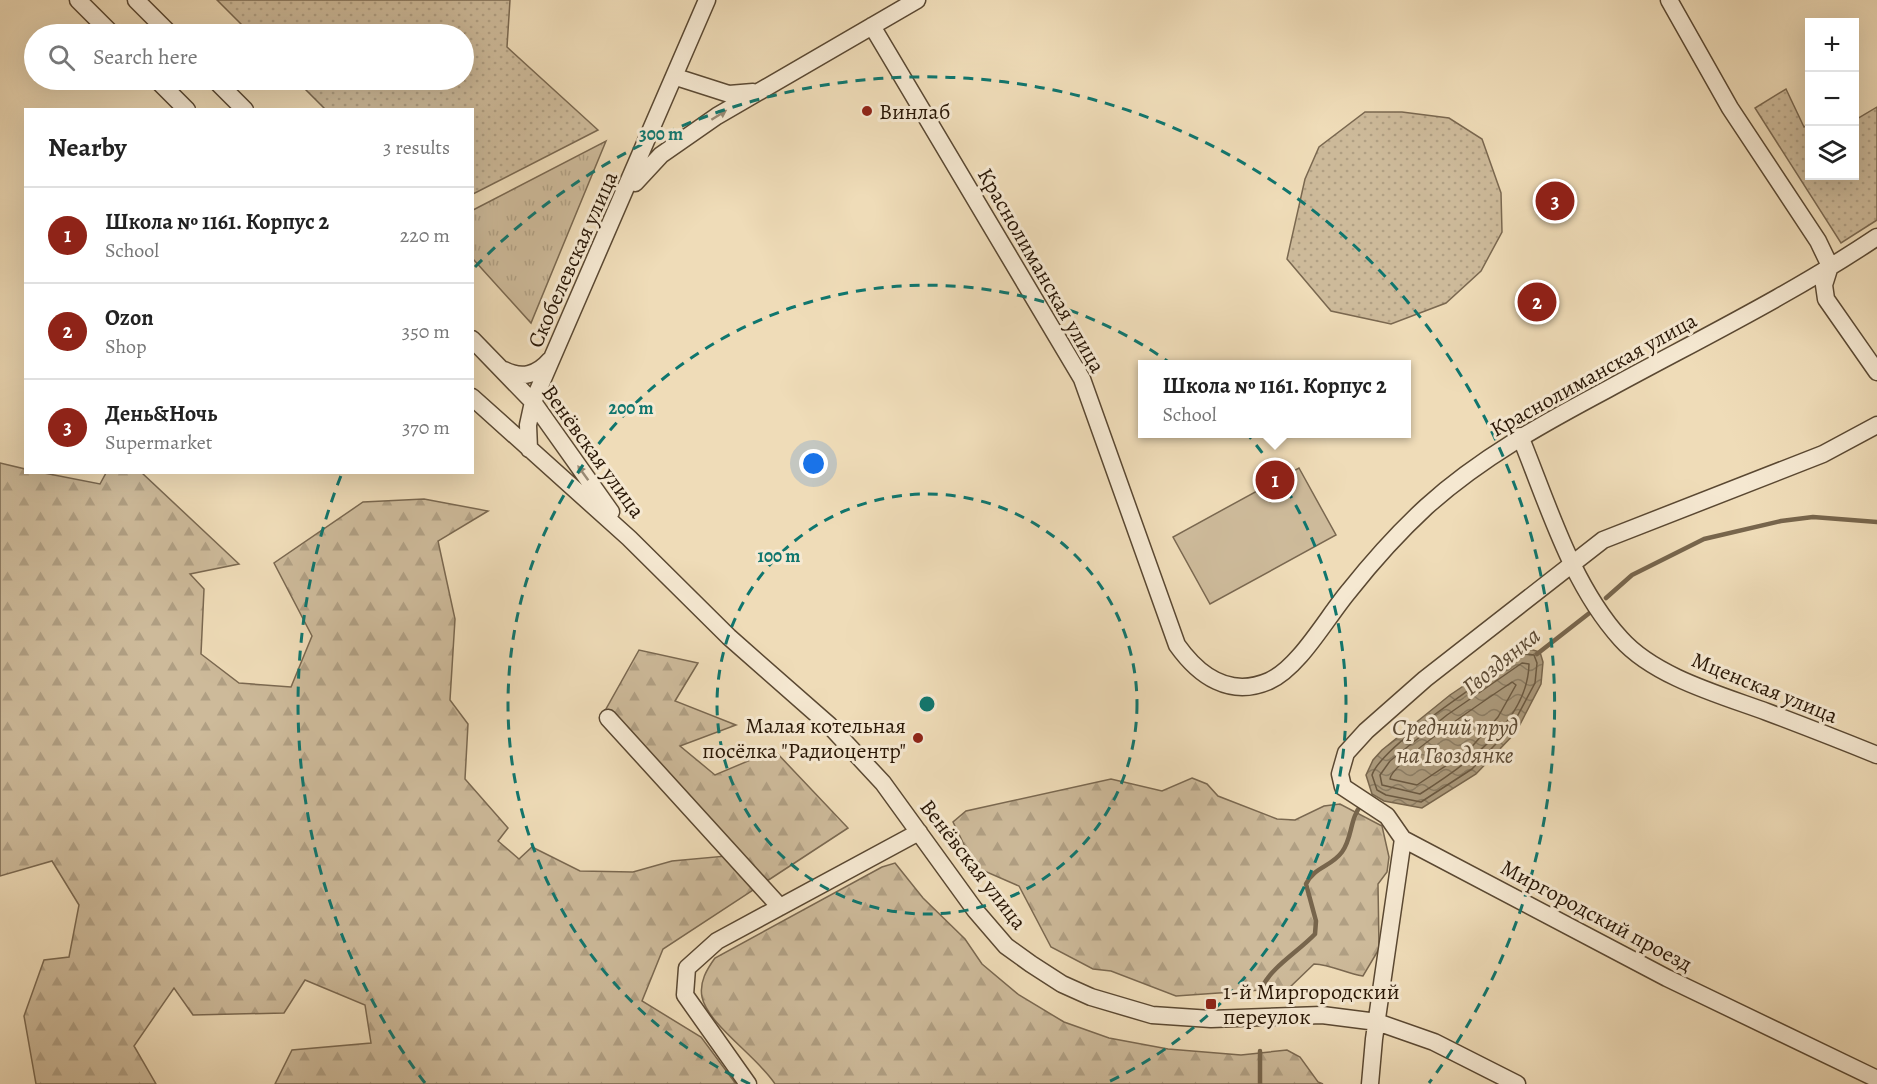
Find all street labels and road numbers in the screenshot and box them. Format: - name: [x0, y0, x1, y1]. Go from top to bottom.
- street label: Краснолиманская улица: [970, 163, 1113, 379]
- street label: Скобелевская улица: [521, 166, 626, 352]
- street label: Краснолиманская улица: [1485, 305, 1703, 444]
- street label: Венёвская улица: [535, 379, 652, 525]
- street label: Мценская улица: [1687, 645, 1843, 731]
- street label: Венёвская улица: [913, 793, 1034, 937]
- street label: Миргородский проезд: [1495, 853, 1698, 979]

